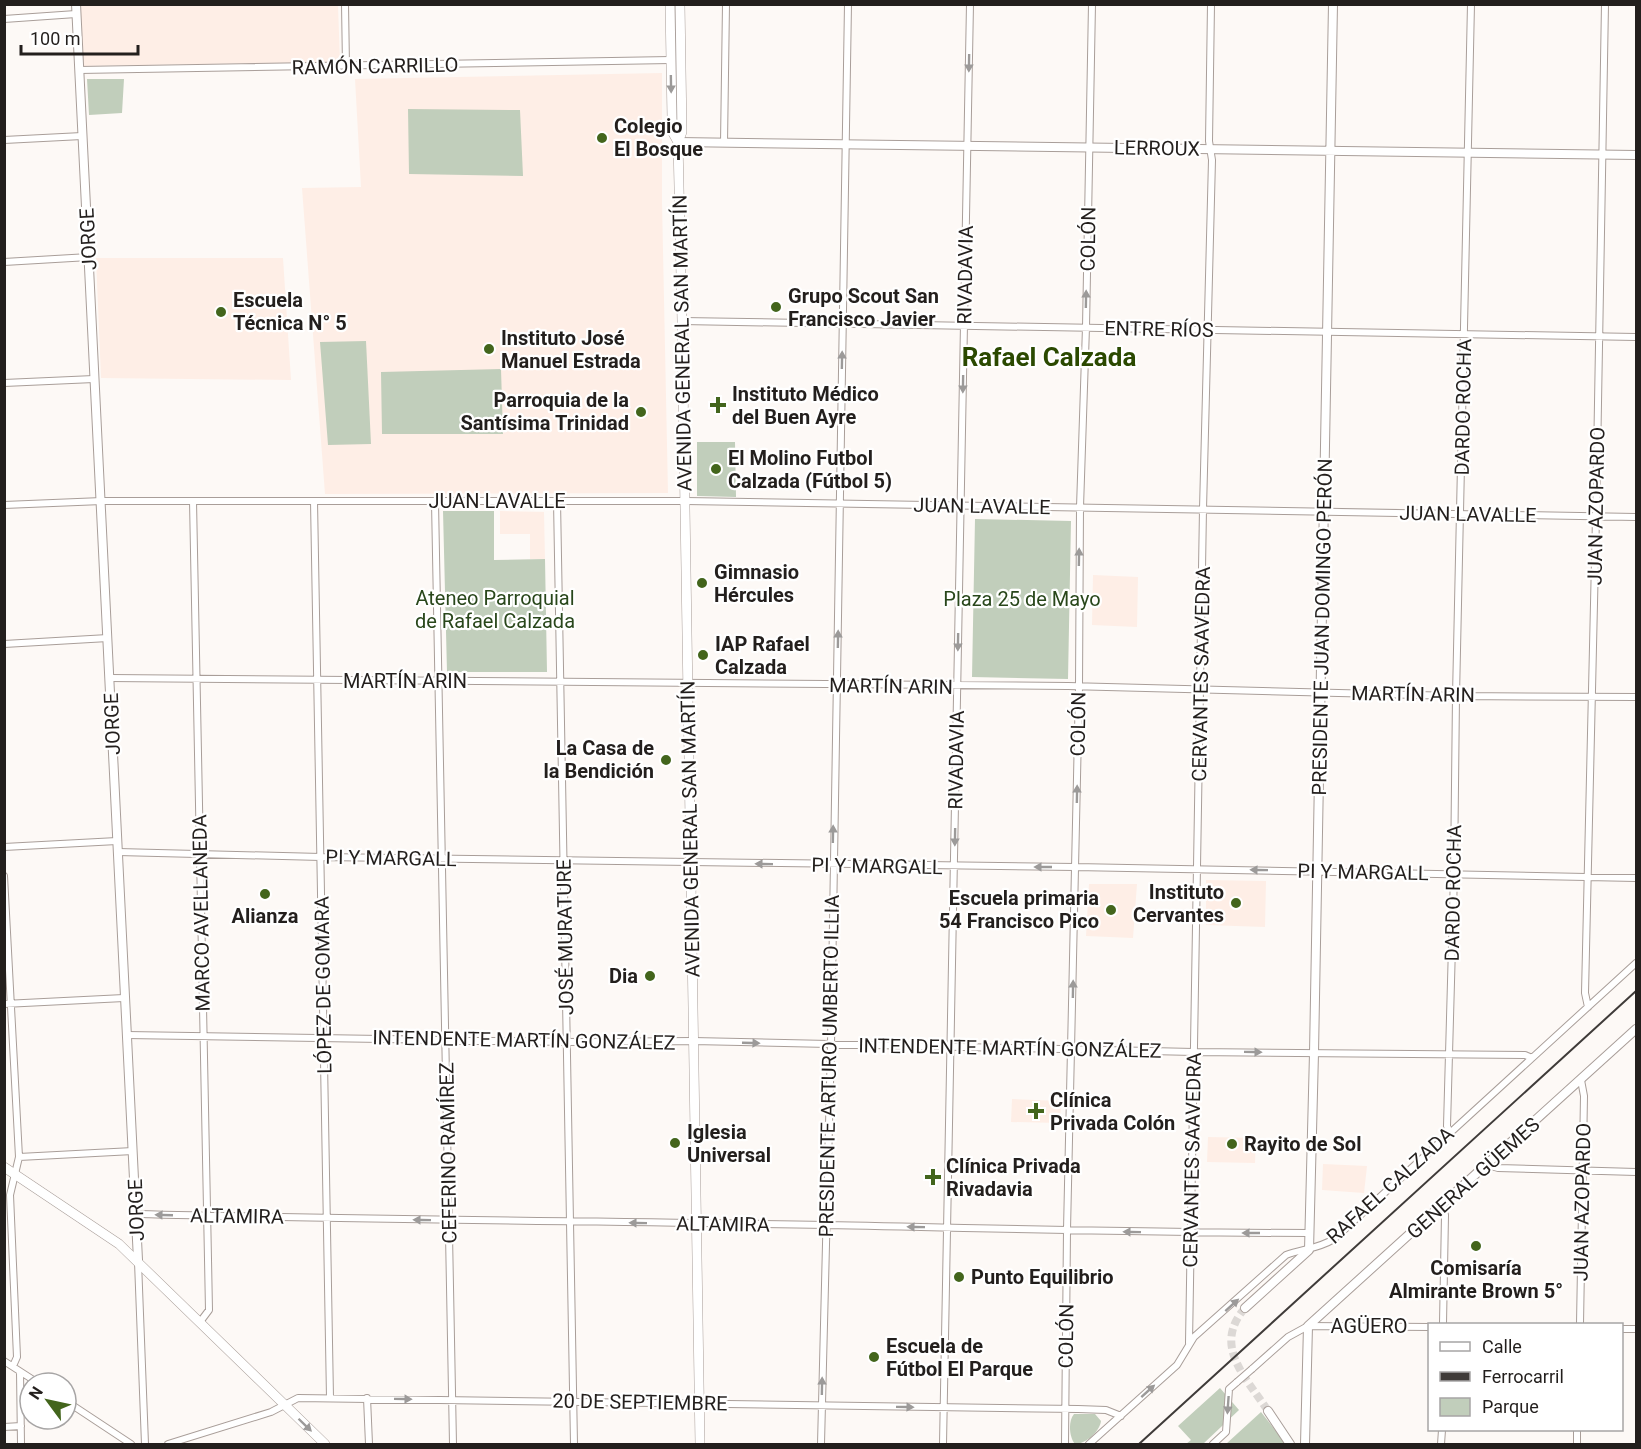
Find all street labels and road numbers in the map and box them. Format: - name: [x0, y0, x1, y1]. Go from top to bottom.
- street label: RAMÓN CARRILLO: [291, 53, 459, 79]
- street label: LERROUX: [1114, 135, 1201, 161]
- street label: AVENIDA GENERAL SAN MARTÍN: [667, 194, 697, 492]
- street label: COLÓN: [1075, 206, 1101, 272]
- street label: JORGE: [74, 207, 102, 271]
- street label: RIVADAVIA: [952, 225, 978, 325]
- street label: ENTRE RÍOS: [1104, 316, 1214, 342]
- street label: DARDO ROCHA: [1450, 338, 1476, 476]
- street label: JUAN AZOPARDO: [1583, 427, 1609, 585]
- street label: PRESIDENTE JUAN DOMINGO PERÓN: [1307, 458, 1337, 796]
- street label: JUAN LAVALLE: [428, 489, 566, 513]
- street label: JUAN LAVALLE: [913, 493, 1051, 519]
- street label: JUAN LAVALLE: [1399, 501, 1537, 527]
- street label: CERVANTES SAAVEDRA: [1187, 566, 1215, 782]
- street label: MARTÍN ARIN: [343, 669, 467, 693]
- street label: MARTÍN ARIN: [829, 673, 953, 699]
- street label: AVENIDA GENERAL SAN MARTÍN: [675, 680, 705, 978]
- street label: MARTÍN ARIN: [1351, 681, 1475, 707]
- street label: COLÓN: [1065, 691, 1091, 757]
- street label: JORGE: [99, 693, 125, 755]
- street label: RIVADAVIA: [943, 710, 969, 810]
- street label: MARCO AVELLANEDA: [187, 814, 215, 1012]
- street label: DARDO ROCHA: [1440, 824, 1466, 962]
- street label: PI Y MARGALL: [325, 845, 457, 871]
- street label: PI Y MARGALL: [811, 853, 943, 879]
- street label: JOSÉ MURATURE: [552, 859, 578, 1015]
- street label: PI Y MARGALL: [1297, 859, 1429, 885]
- street label: PRESIDENTE ARTURO UMBERTO ILLIA: [814, 894, 844, 1238]
- street label: LÓPEZ DE GOMARA: [309, 896, 337, 1074]
- street label: INTENDENTE MARTÍN GONZÁLEZ: [372, 1025, 676, 1055]
- street label: INTENDENTE MARTÍN GONZÁLEZ: [858, 1033, 1162, 1063]
- street label: CERVANTES SAAVEDRA: [1178, 1052, 1206, 1268]
- street label: CEFERINO RAMÍREZ: [434, 1062, 462, 1244]
- street label: GENERAL GÜEMES: [1402, 1112, 1544, 1244]
- street label: RAFAEL CALZADA: [1321, 1122, 1459, 1248]
- street label: JUAN AZOPARDO: [1569, 1123, 1595, 1281]
- street label: JORGE: [123, 1179, 149, 1241]
- street label: ALTAMIRA: [190, 1203, 284, 1229]
- street label: ALTAMIRA: [676, 1211, 770, 1237]
- street label: COLÓN: [1053, 1303, 1079, 1369]
- street label: AGÜERO: [1331, 1314, 1407, 1338]
- street label: 20 DE SEPTIEMBRE: [552, 1388, 728, 1416]

